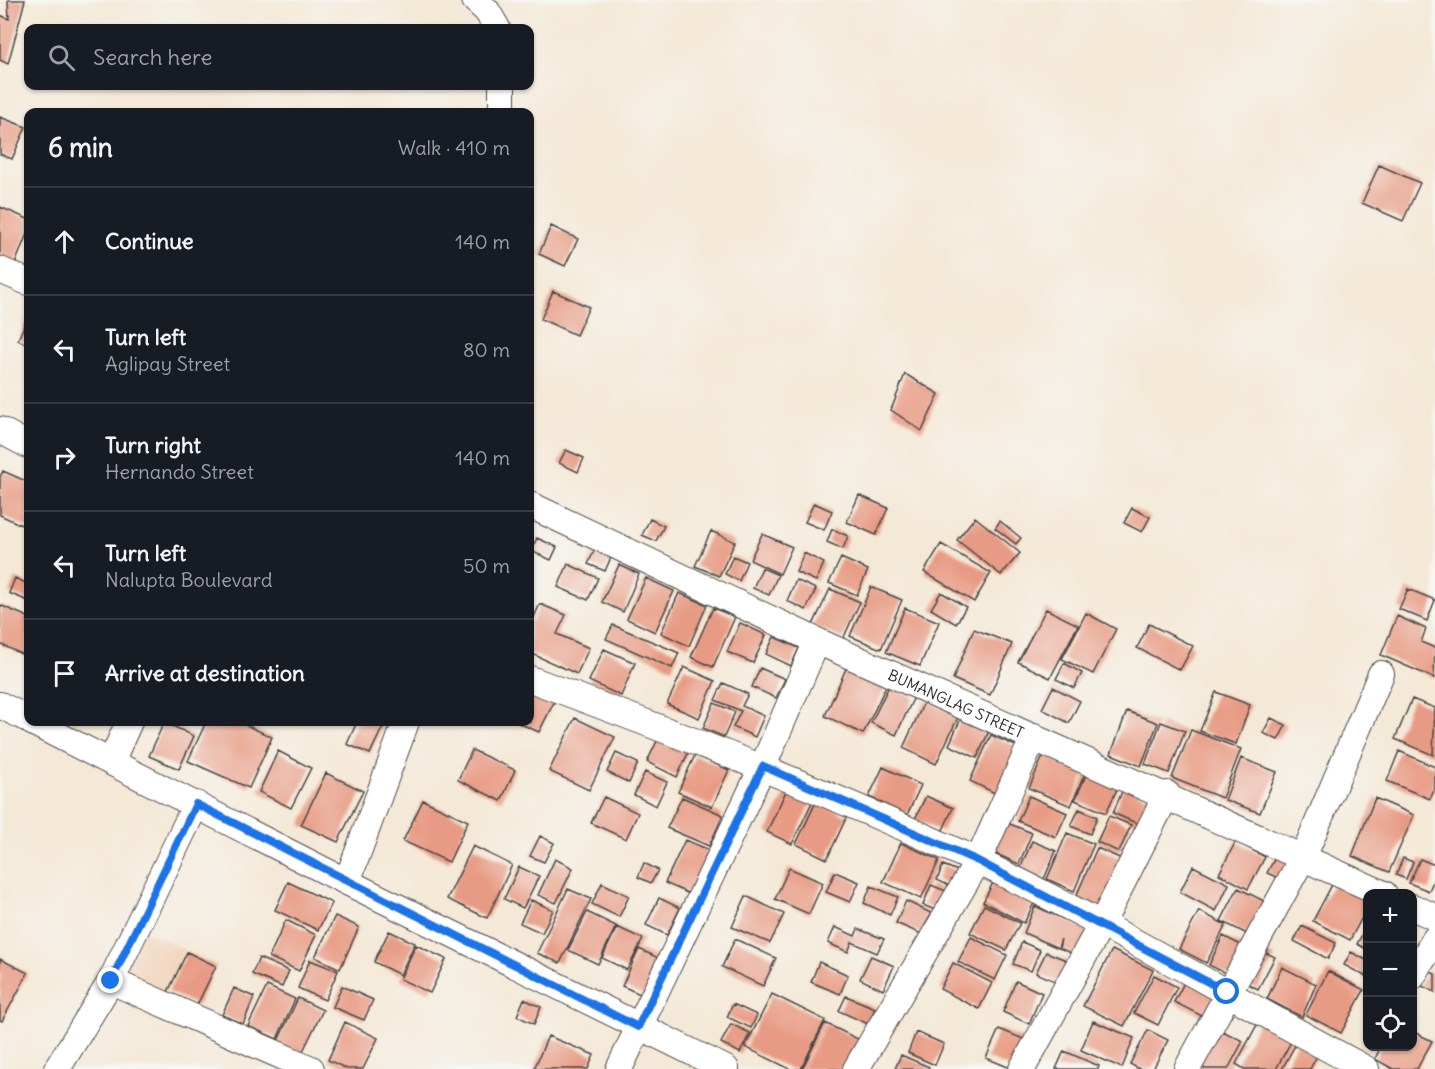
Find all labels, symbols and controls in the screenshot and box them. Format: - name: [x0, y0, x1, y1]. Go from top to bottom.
- search box: [24, 24, 534, 90]
- icon: search: [45, 41, 78, 74]
- text: Search here: [93, 43, 212, 71]
- text: 6 min: [48, 131, 113, 164]
- text: Walk · 410 m: [398, 135, 510, 160]
- icon: ahead: [48, 225, 81, 258]
- text: Continue: [105, 227, 194, 255]
- text: 140 m: [455, 229, 510, 254]
- text: Turn left: [105, 323, 186, 351]
- icon: left: [48, 333, 81, 366]
- text: 80 m: [463, 337, 510, 362]
- text: Aglipay Street: [105, 351, 230, 376]
- text: Turn right: [105, 431, 201, 459]
- icon: right: [48, 441, 81, 474]
- text: 140 m: [455, 445, 510, 470]
- text: Hernando Street: [105, 459, 254, 484]
- text: Turn left: [105, 539, 186, 567]
- icon: left: [48, 549, 81, 582]
- text: 50 m: [463, 553, 510, 578]
- text: Nalupta Boulevard: [105, 567, 272, 592]
- icon: arrive: [48, 657, 81, 690]
- text: Arrive at destination: [105, 659, 305, 687]
- street label: BUMANGLAG STREET: [885, 665, 1027, 742]
- map controls: [1363, 889, 1417, 1051]
- button: +: [1363, 889, 1417, 943]
- button: −: [1363, 943, 1417, 997]
- route end: [97, 967, 123, 993]
- route start: [1213, 978, 1239, 1004]
- button: locate: [1363, 997, 1417, 1051]

